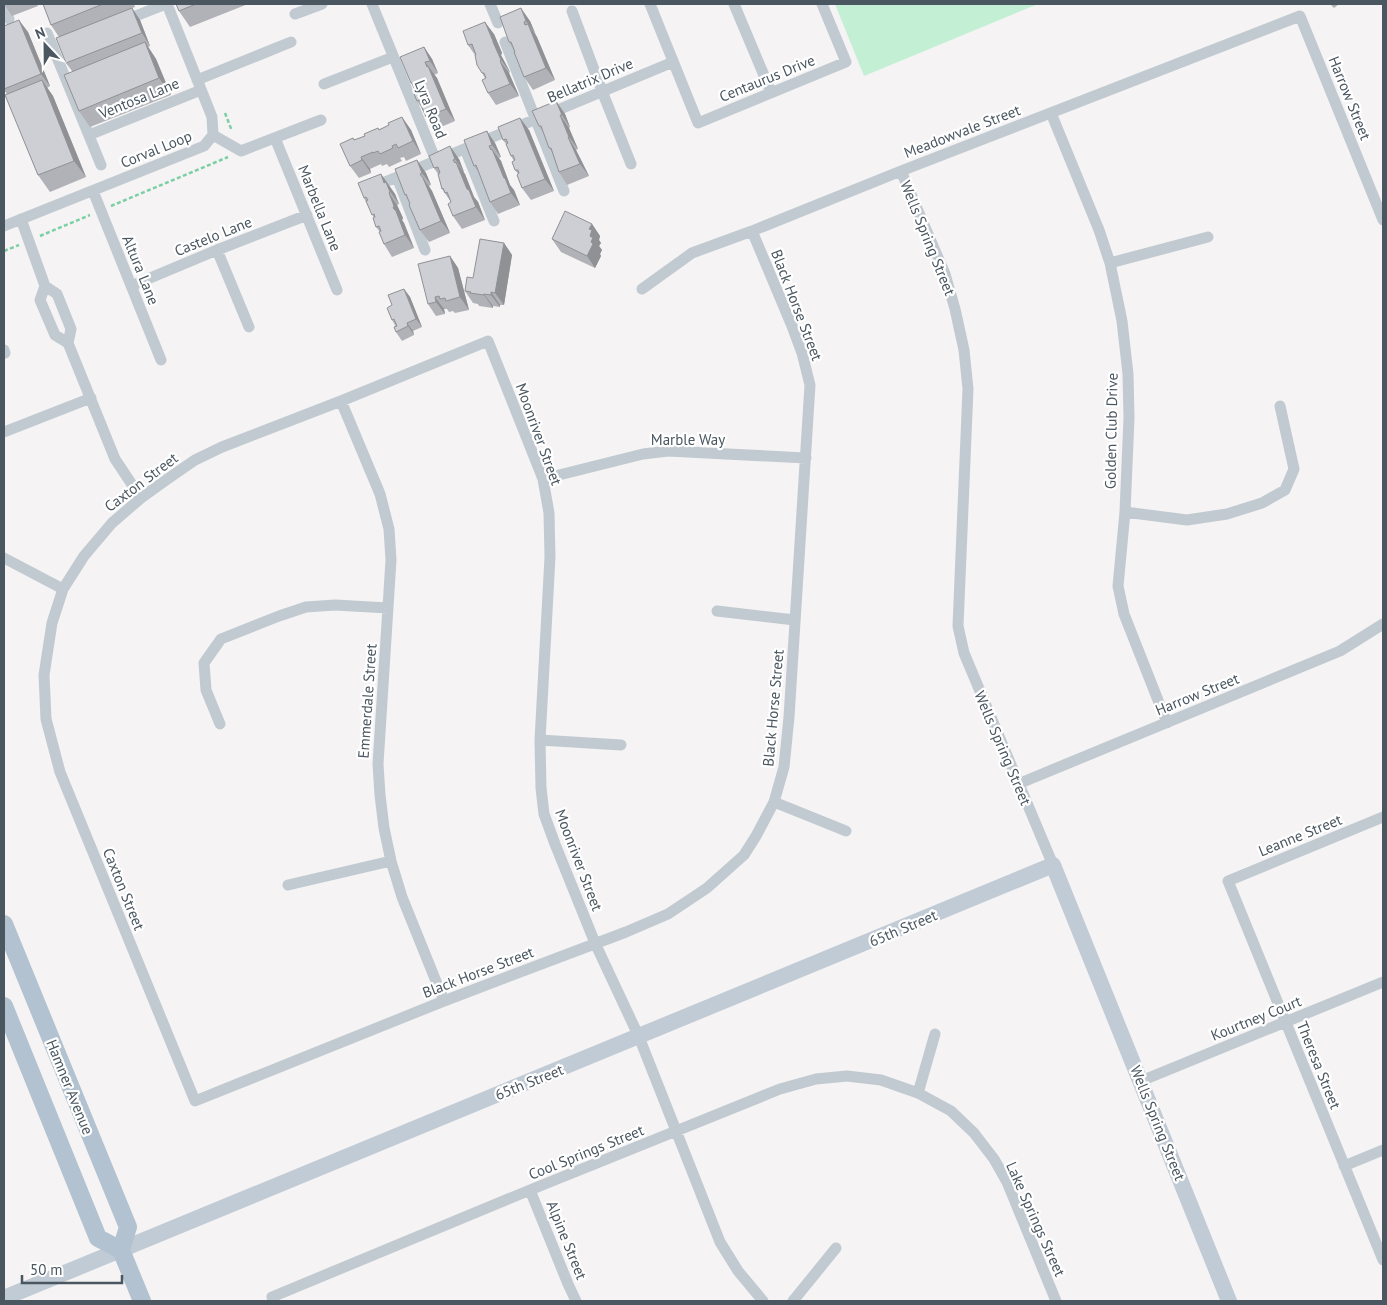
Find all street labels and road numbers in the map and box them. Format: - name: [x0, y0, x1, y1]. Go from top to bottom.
- street label: Centaurus Drive: [716, 50, 818, 106]
- street label: Bellatrix Drive: [544, 53, 636, 107]
- street label: Harrow Street: [1325, 53, 1375, 143]
- street label: Ventosa Lane: [95, 73, 182, 123]
- street label: Lyra Road: [411, 77, 451, 141]
- street label: Meadowvale Street: [901, 100, 1023, 162]
- street label: Corval Loop: [118, 126, 194, 172]
- street label: Marbella Lane: [294, 162, 346, 254]
- street label: Wells Spring Street: [896, 178, 960, 298]
- street label: Castelo Lane: [172, 212, 254, 260]
- street label: Altura Lane: [118, 232, 164, 308]
- street label: Black Horse Street: [767, 247, 827, 363]
- street label: Golden Club Drive: [1100, 373, 1122, 489]
- street label: Moonriver Street: [512, 380, 566, 488]
- street label: Marble Way: [651, 430, 725, 449]
- street label: Caxton Street: [101, 448, 181, 516]
- street label: Emmerdale Street: [354, 643, 380, 759]
- street label: Black Horse Street: [758, 649, 788, 767]
- street label: Harrow Street: [1152, 669, 1242, 719]
- street label: Wells Spring Street: [970, 688, 1036, 808]
- street label: Moonriver Street: [551, 806, 607, 914]
- street label: Leanne Street: [1256, 810, 1344, 860]
- street label: Caxton Street: [99, 845, 149, 933]
- street label: 65th Street: [866, 905, 940, 951]
- street label: Black Horse Street: [420, 942, 536, 1002]
- street label: Kourtney Court: [1208, 991, 1304, 1045]
- street label: Theresa Street: [1293, 1018, 1345, 1112]
- street label: Hamner Avenue: [42, 1037, 98, 1137]
- street label: 65th Street: [492, 1060, 566, 1104]
- street label: Wells Spring Street: [1126, 1063, 1190, 1183]
- street label: Cool Springs Street: [526, 1120, 646, 1184]
- street label: Lake Springs Street: [1002, 1159, 1070, 1279]
- street label: Alpine Street: [543, 1198, 591, 1282]

